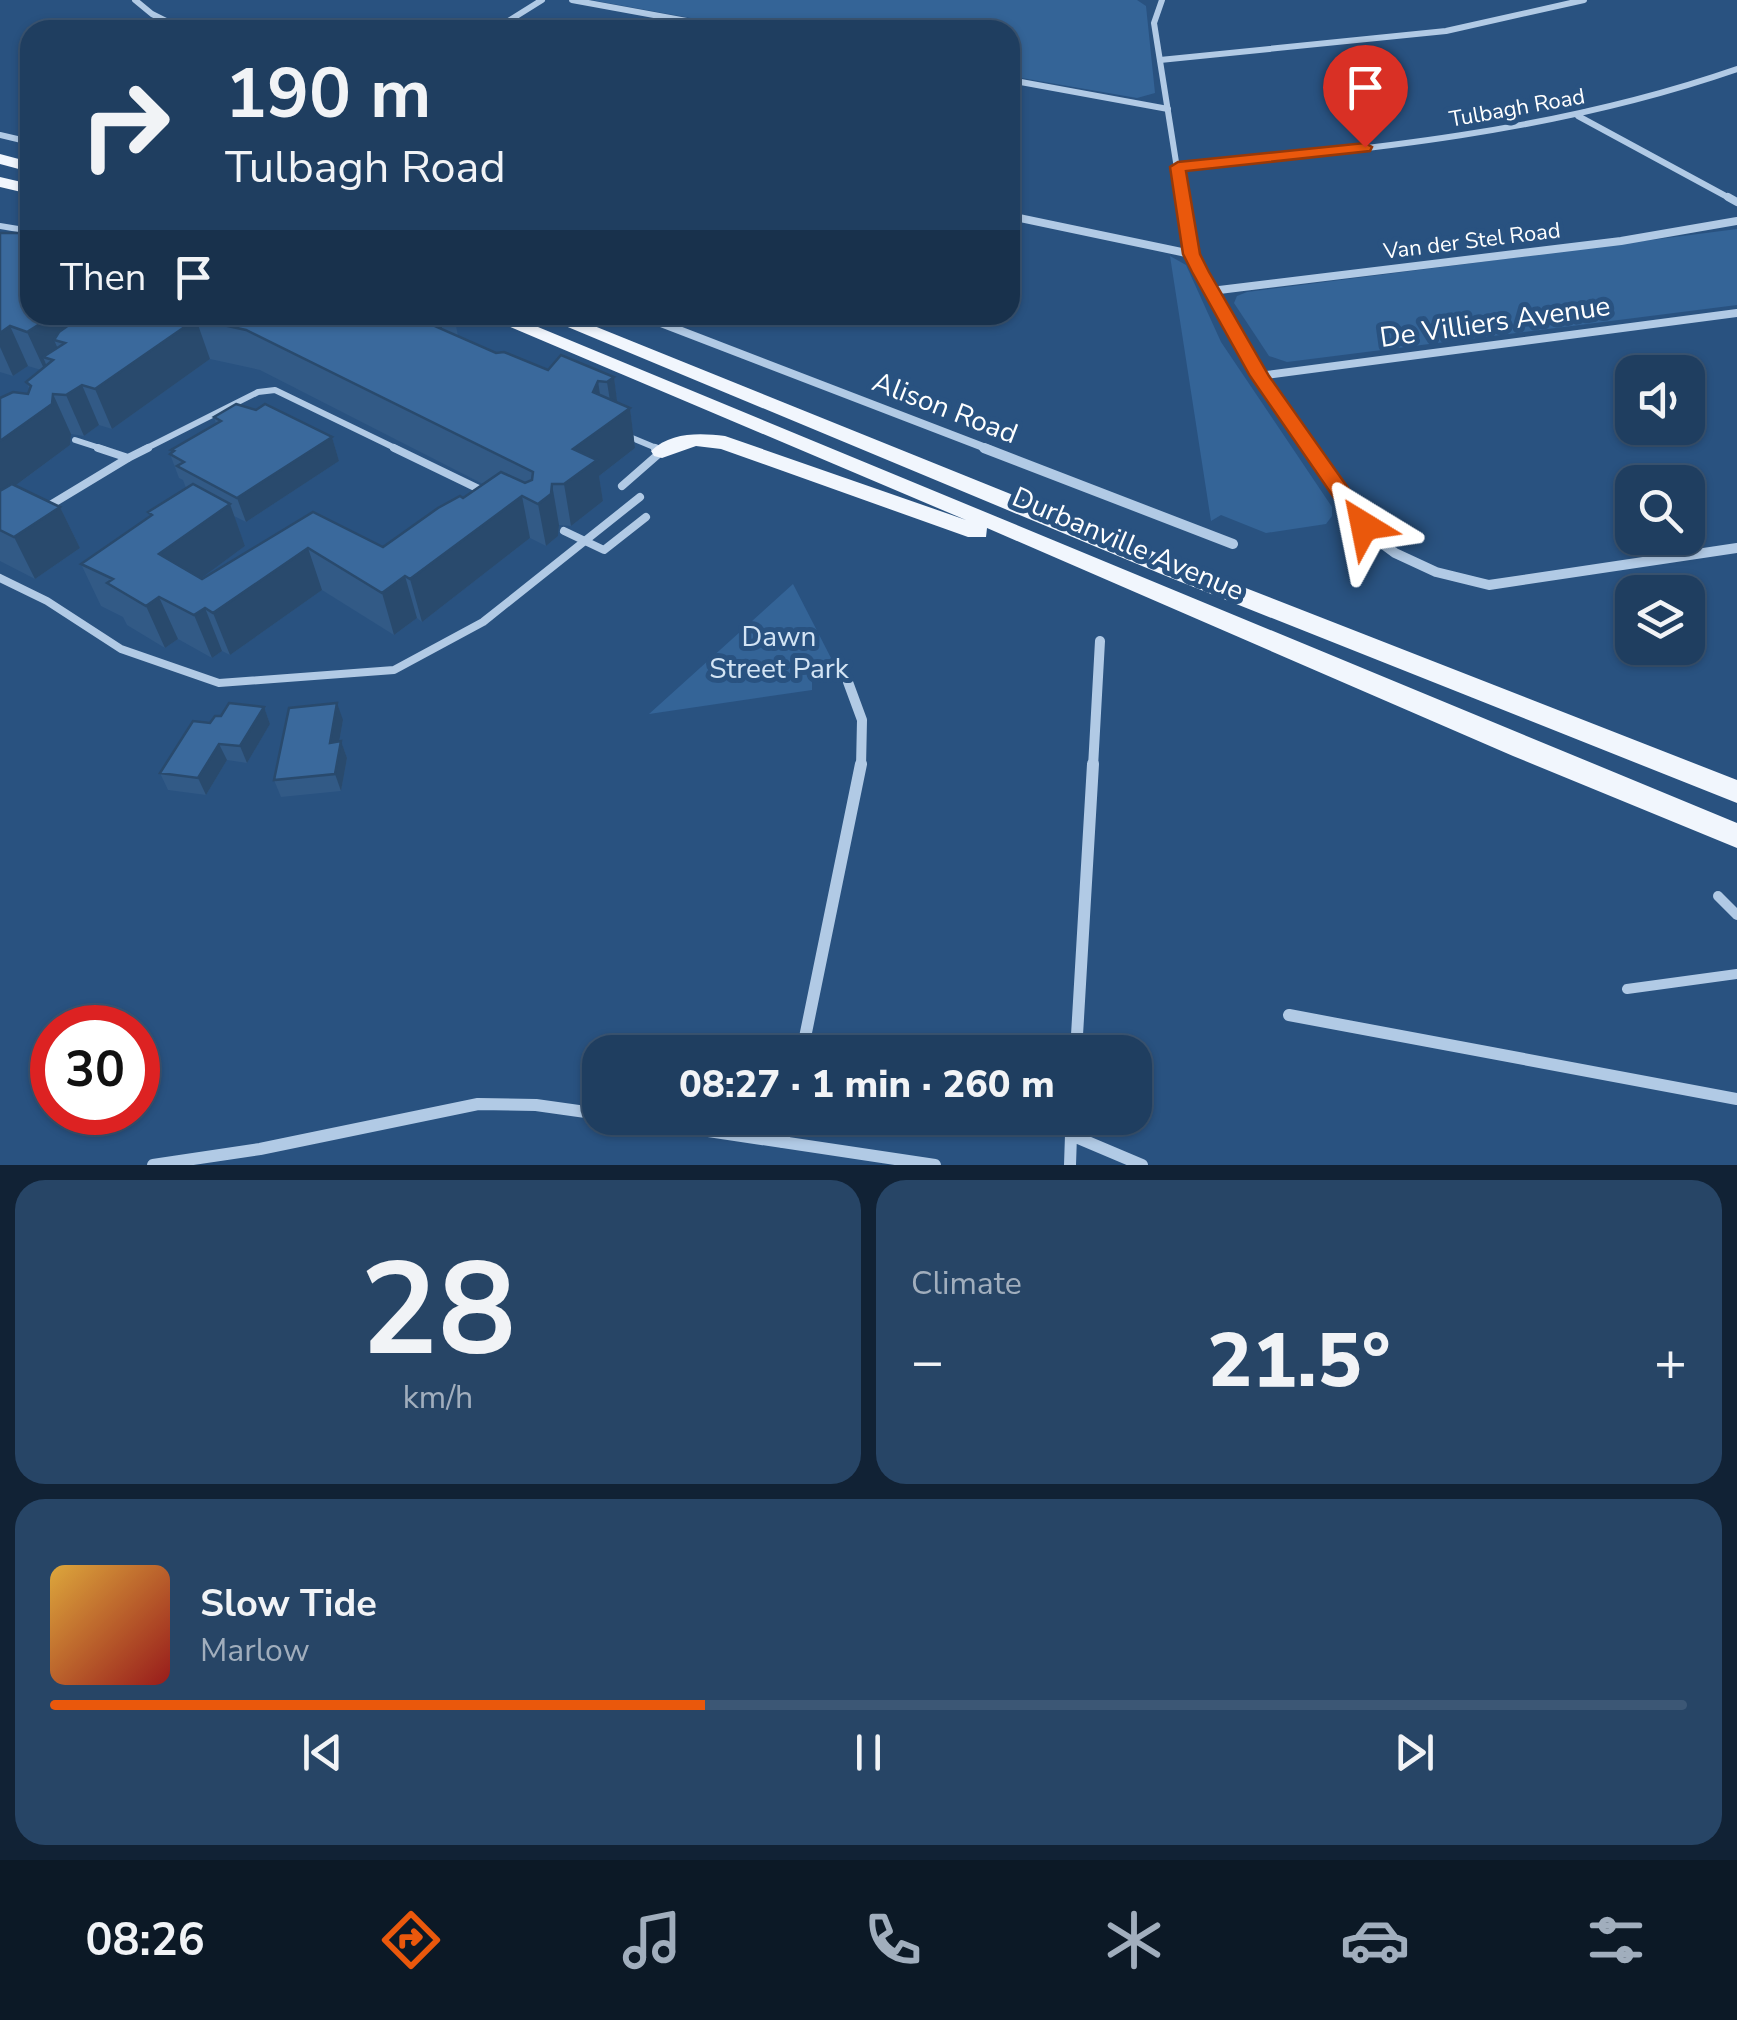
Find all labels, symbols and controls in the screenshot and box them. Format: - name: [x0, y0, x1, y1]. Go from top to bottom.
- pin: [1323, 45, 1408, 148]
- text: 190 m: [225, 46, 431, 142]
- icon: right: [60, 60, 190, 190]
- icon: arrive: [1338, 60, 1393, 115]
- street label: Tulbagh Road: [1447, 81, 1587, 135]
- text: Tulbagh Road: [225, 137, 506, 198]
- street label: Van der Stel Road: [1381, 215, 1562, 267]
- icon: arrive: [166, 250, 221, 305]
- text: Then: [60, 252, 146, 303]
- street label: De Villiers Avenue: [1377, 287, 1613, 357]
- map controls: [1615, 355, 1705, 665]
- button: sound: [1615, 355, 1705, 445]
- street label: Alison Road: [867, 363, 1023, 453]
- button: search: [1615, 465, 1705, 555]
- position arrow: [1312, 474, 1416, 578]
- street label: Durbanville Avenue: [1006, 478, 1250, 610]
- button: layers: [1615, 575, 1705, 665]
- park label: Dawn Street Park: [709, 618, 850, 688]
- speed limit sign: 30: [30, 1005, 160, 1135]
- text: 08:27 · 1 min · 260 m: [679, 1059, 1055, 1110]
- text: 28: [360, 1222, 516, 1399]
- text: Climate: [911, 1262, 1022, 1305]
- text: 21.5°: [1207, 1310, 1391, 1412]
- text: −: [911, 1324, 944, 1399]
- text: +: [1654, 1324, 1687, 1399]
- text: km/h: [403, 1376, 473, 1419]
- text: Slow Tide: [200, 1578, 377, 1629]
- text: Marlow: [200, 1629, 310, 1672]
- icon: previous: [295, 1725, 350, 1780]
- icon: pause: [841, 1725, 896, 1780]
- icon: next: [1387, 1725, 1442, 1780]
- icon: directions: [376, 1905, 446, 1975]
- icon: music: [617, 1905, 687, 1975]
- icon: phone: [858, 1905, 928, 1975]
- icon: climate: [1099, 1905, 1169, 1975]
- icon: car: [1340, 1905, 1410, 1975]
- icon: filters: [1581, 1905, 1651, 1975]
- text: 08:26: [86, 1910, 205, 1971]

